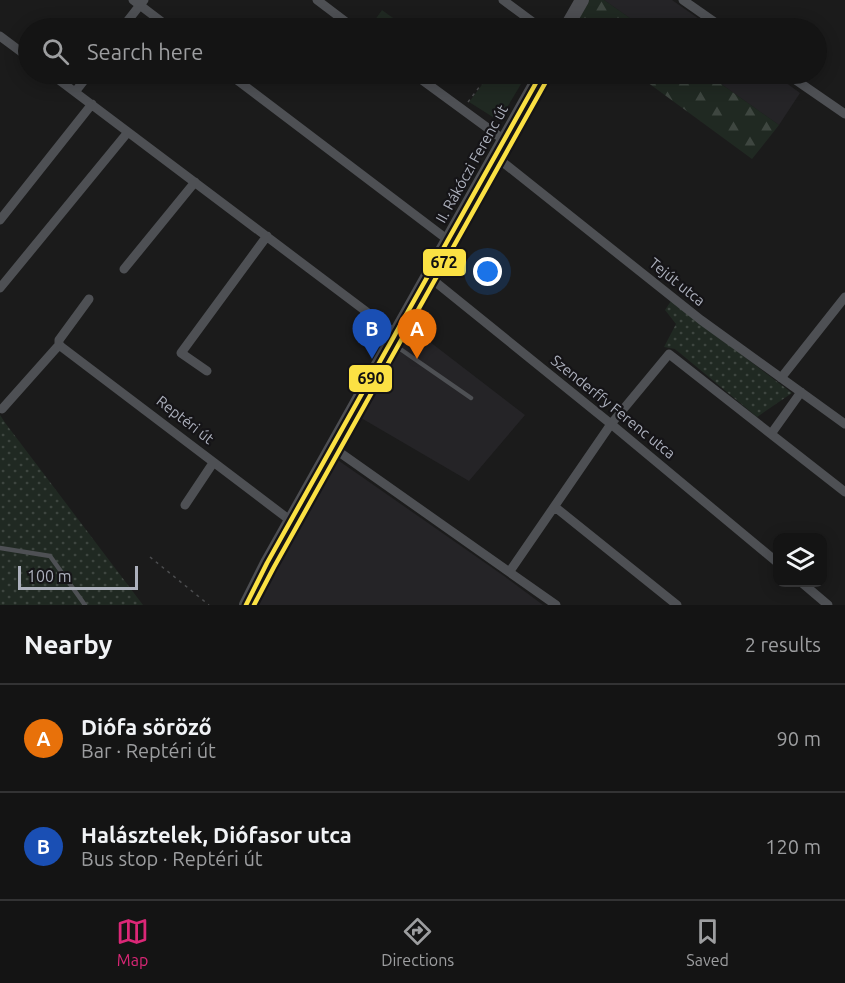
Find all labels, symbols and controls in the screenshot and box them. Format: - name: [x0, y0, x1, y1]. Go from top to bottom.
- search box: [18, 18, 827, 84]
- icon: search: [39, 35, 72, 68]
- text: Search here: [87, 39, 203, 64]
- street label: II. Rákóczi Ferenc út: [432, 102, 511, 226]
- line badge: 672: [422, 248, 467, 277]
- text: 672: [430, 253, 458, 271]
- street label: Tejút utca: [646, 254, 709, 309]
- your location: [473, 257, 502, 286]
- pin: B: [352, 310, 392, 359]
- pin: A: [398, 310, 436, 359]
- street label: Szenderffy Ferenc utca: [548, 351, 679, 462]
- line badge: 690: [348, 364, 393, 393]
- text: 690: [357, 369, 385, 387]
- street label: Reptéri út: [153, 392, 217, 447]
- map controls: [773, 533, 827, 587]
- button: layers: [773, 533, 827, 587]
- scale bar: [18, 563, 138, 590]
- text: 100 m: [27, 567, 72, 585]
- text: Nearby: [24, 630, 112, 659]
- text: 2 results: [745, 633, 821, 656]
- text: Diófa söröző: [81, 714, 212, 739]
- text: A: [36, 727, 51, 750]
- text: 90 m: [777, 727, 821, 750]
- text: Bar · Reptéri út: [81, 739, 216, 762]
- text: Halásztelek, Diófasor utca: [81, 822, 352, 847]
- text: B: [37, 835, 50, 858]
- text: 120 m: [765, 835, 821, 858]
- text: Bus stop · Reptéri út: [81, 847, 263, 870]
- tab: Map: [116, 915, 149, 969]
- tab: Directions: [381, 915, 454, 969]
- tab: Saved: [686, 915, 729, 969]

